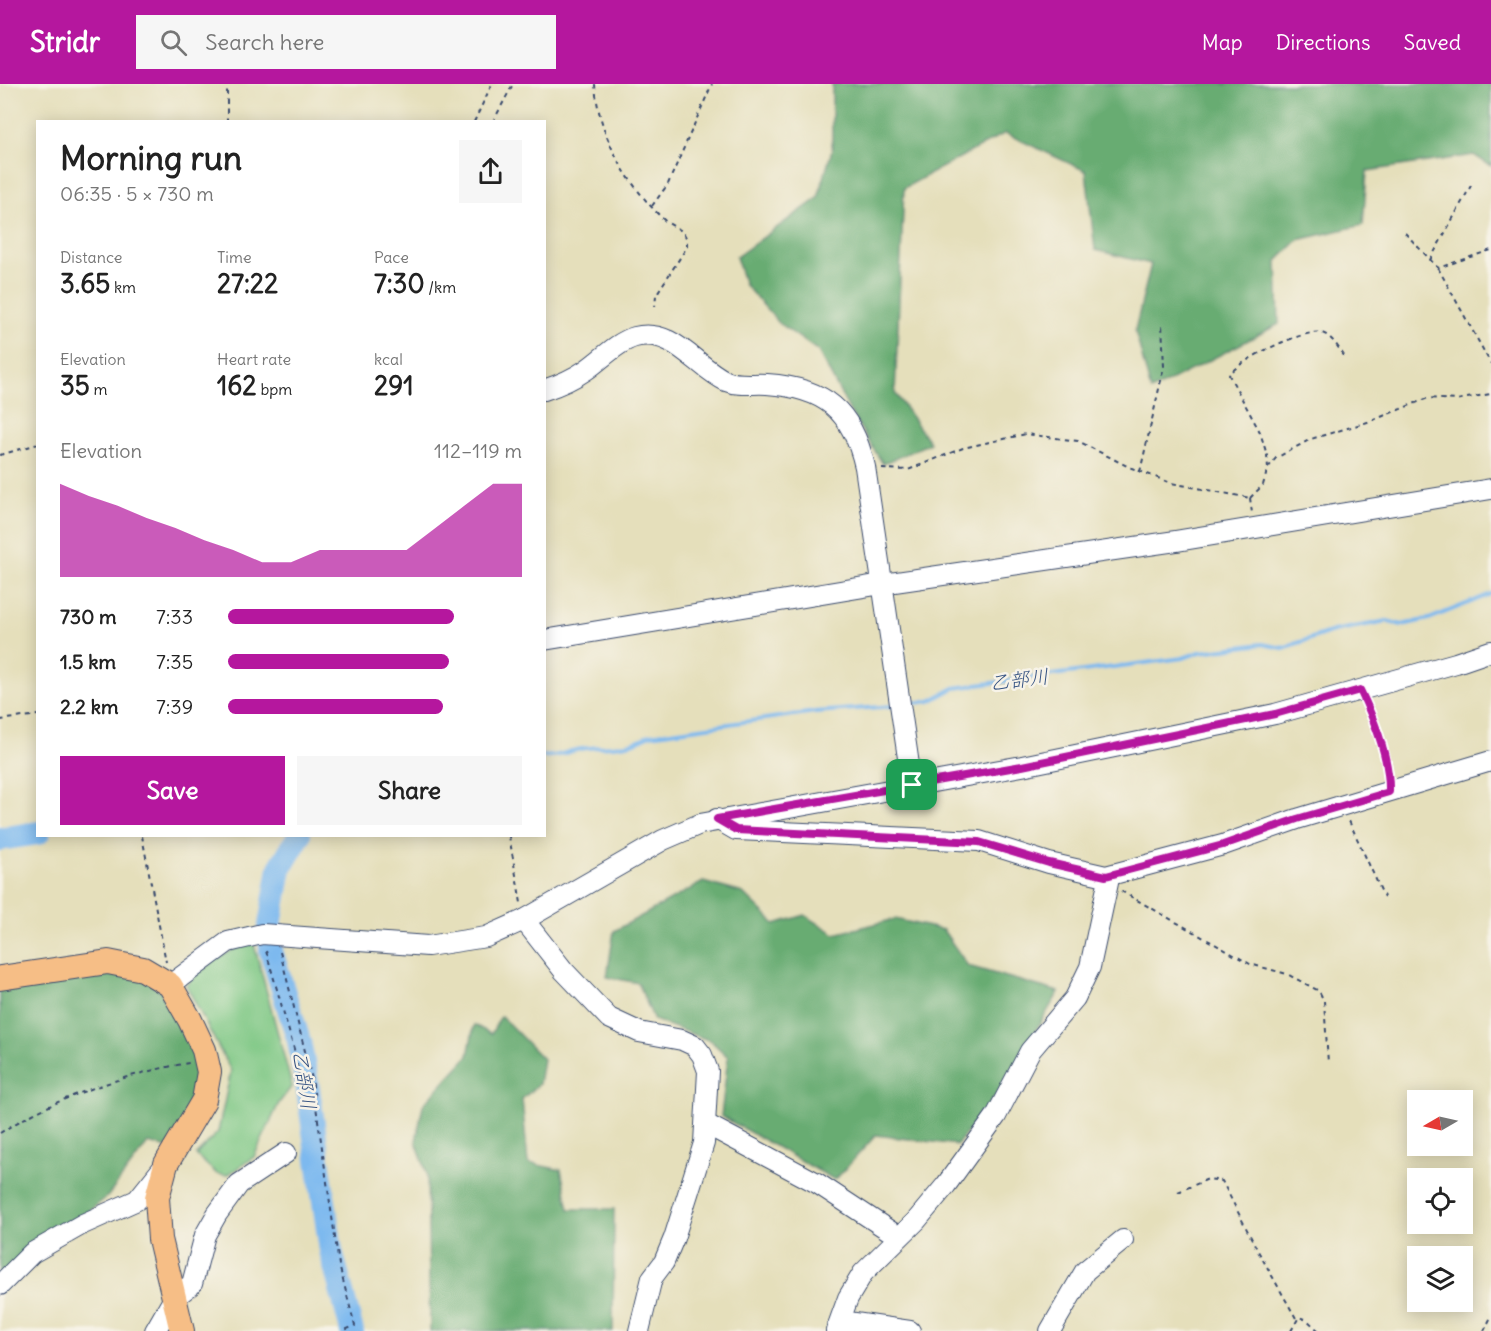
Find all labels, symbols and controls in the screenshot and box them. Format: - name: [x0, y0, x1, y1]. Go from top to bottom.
- search box: [136, 15, 556, 69]
- text: Stridr: [30, 24, 100, 60]
- icon: search: [157, 26, 190, 59]
- text: Search here: [205, 28, 324, 56]
- text: Map: [1202, 29, 1243, 56]
- text: Directions: [1276, 29, 1370, 56]
- text: Saved: [1403, 29, 1461, 56]
- text: Morning run: [60, 137, 242, 179]
- button: share: [459, 140, 522, 203]
- text: 06:35 · 5 × 730 m: [60, 181, 214, 206]
- text: Distance: [60, 247, 122, 267]
- text: Time: [217, 247, 252, 267]
- text: Pace: [374, 247, 409, 267]
- text: 3.65: [60, 267, 110, 300]
- text: 27:22: [217, 267, 278, 300]
- text: 7:30: [374, 267, 425, 300]
- text: km: [110, 277, 136, 297]
- text: /km: [425, 277, 456, 297]
- text: Elevation: [60, 349, 126, 369]
- text: Heart rate: [217, 349, 291, 369]
- text: kcal: [374, 349, 403, 369]
- text: 35: [60, 369, 90, 402]
- text: 162: [217, 369, 257, 402]
- text: 291: [374, 369, 414, 402]
- text: m: [90, 379, 108, 399]
- text: bpm: [257, 379, 292, 399]
- text: Elevation: [60, 438, 142, 463]
- text: 112–119 m: [434, 438, 522, 463]
- text: 730 m: [60, 604, 117, 629]
- text: 7:33: [156, 604, 193, 629]
- text: 1.5 km: [60, 649, 116, 674]
- text: 7:35: [156, 649, 193, 674]
- water label: 乙部川: [988, 663, 1050, 695]
- text: 2.2 km: [60, 694, 119, 719]
- text: 7:39: [156, 694, 193, 719]
- button: Save: [60, 756, 285, 825]
- button: Share: [297, 756, 522, 825]
- pin: [886, 759, 937, 810]
- icon: arrive: [895, 768, 928, 801]
- water label: 乙部川: [288, 1048, 322, 1112]
- north arrow: [1407, 1090, 1473, 1156]
- map controls: [1407, 1090, 1473, 1312]
- button: locate: [1407, 1168, 1473, 1234]
- button: layers: [1407, 1246, 1473, 1312]

